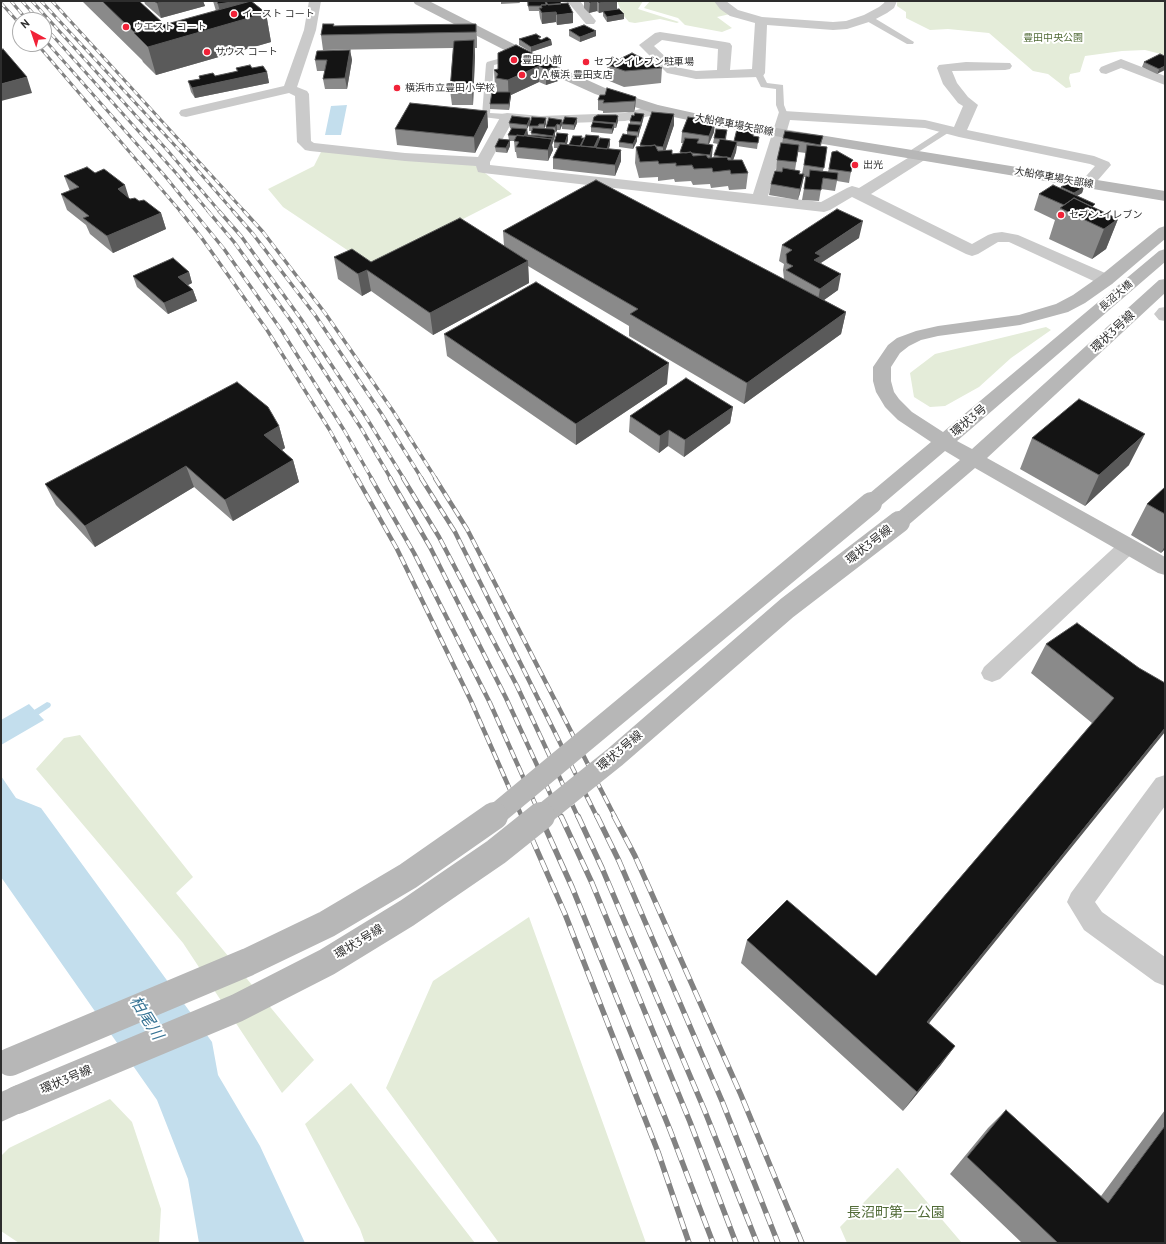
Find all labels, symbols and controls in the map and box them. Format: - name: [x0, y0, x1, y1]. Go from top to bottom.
- place label: イースト コート: [242, 8, 315, 20]
- marker: イースト コート: [229, 9, 239, 19]
- north arrow: [12, 12, 52, 52]
- text: N: [18, 16, 32, 31]
- place label: ウエスト コート: [134, 21, 207, 33]
- marker: ウエスト コート: [121, 22, 131, 32]
- park label: 豊田中央公園: [1023, 32, 1083, 44]
- place label: サウス コート: [215, 46, 278, 58]
- marker: サウス コート: [202, 47, 212, 57]
- place label: 豊田小前: [522, 54, 562, 66]
- marker: 豊田小前: [509, 55, 519, 65]
- place label: セブンイレブン駐車場: [594, 56, 694, 68]
- marker: セブンイレブン駐車場: [581, 57, 591, 67]
- place label: ＪＡ横浜 豊田支店: [530, 69, 613, 81]
- marker: ＪＡ横浜 豊田支店: [517, 70, 527, 80]
- place label: 横浜市立豊田小学校: [405, 82, 495, 94]
- marker: 横浜市立豊田小学校: [392, 83, 402, 93]
- street label: 大船停車場矢部線: [694, 111, 774, 139]
- place label: 出光: [863, 159, 883, 171]
- marker: 出光: [850, 160, 860, 170]
- street label: 大船停車場矢部線: [1014, 165, 1094, 191]
- place label: セブン-イレブン: [1069, 209, 1143, 221]
- marker: セブン-イレブン: [1056, 210, 1066, 220]
- street label: 長沼大橋: [1097, 278, 1135, 314]
- street label: 環状3号線: [1088, 308, 1138, 356]
- street label: 環状3号: [948, 402, 990, 440]
- street label: 環状3号線: [843, 523, 895, 567]
- street label: 環状3号線: [594, 728, 646, 774]
- street label: 環状3号線: [332, 922, 386, 962]
- water label: 柏尾川: [125, 993, 167, 1043]
- street label: 環状3号線: [38, 1063, 94, 1097]
- park label: 長沼町第一公園: [847, 1205, 945, 1221]

